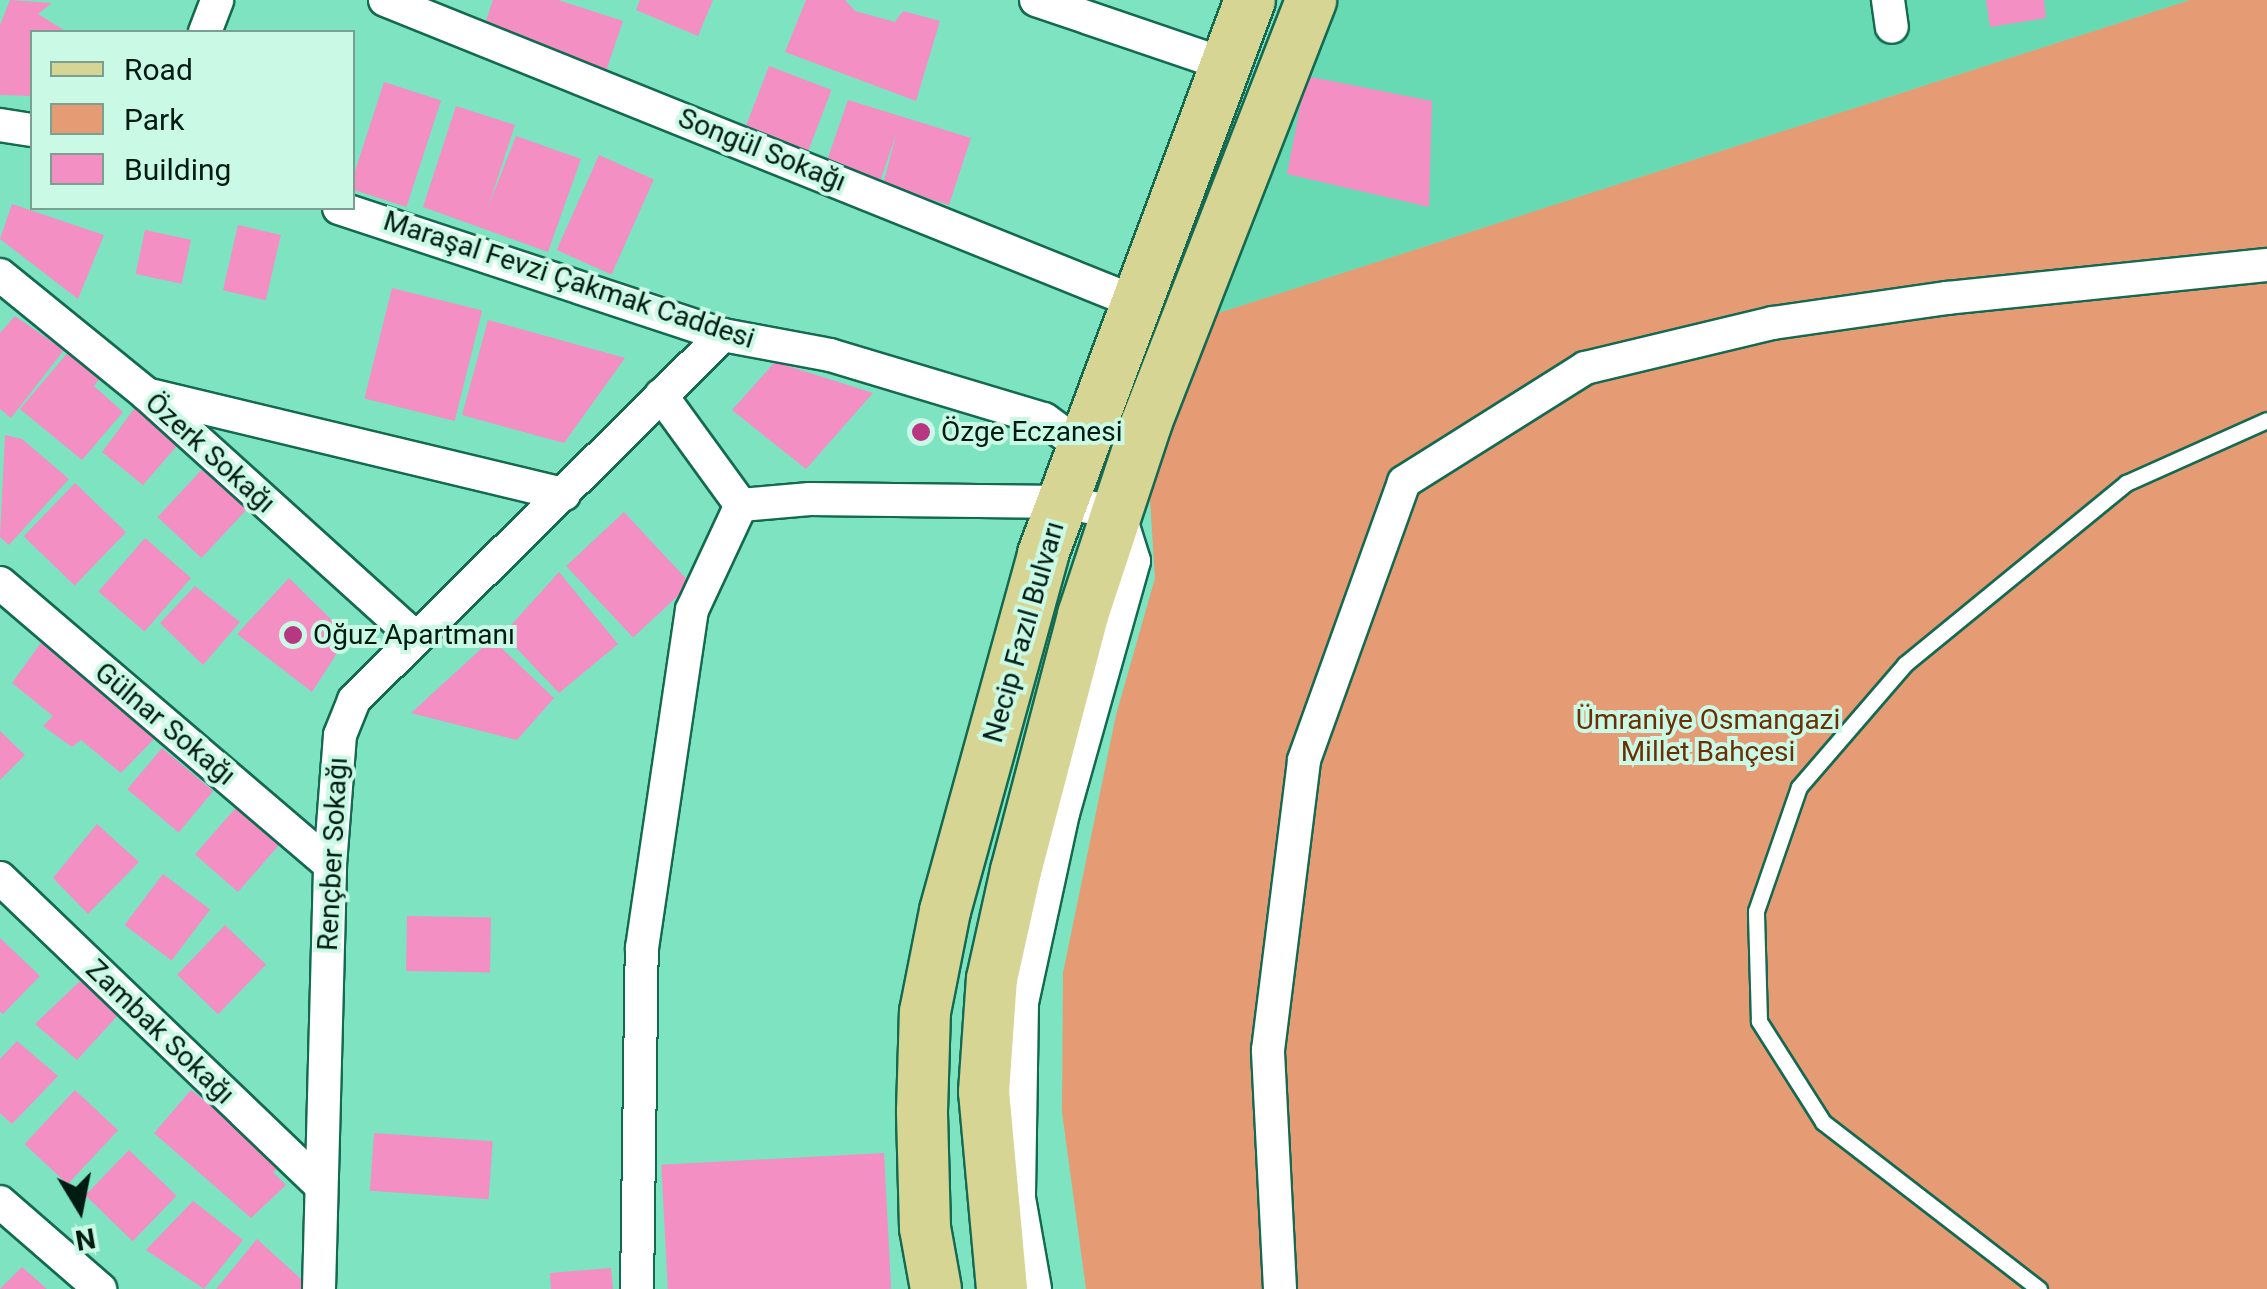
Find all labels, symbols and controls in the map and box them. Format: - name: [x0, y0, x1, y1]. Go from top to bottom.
- legend: [30, 30, 355, 210]
- text: Road: [124, 52, 193, 87]
- street label: Songül Sokağı: [673, 101, 851, 199]
- text: Park: [124, 102, 184, 137]
- text: Building: [124, 152, 231, 187]
- street label: Maraşal Fevzi Çakmak Caddesi: [379, 204, 759, 356]
- street label: Özerk Sokağı: [138, 386, 282, 520]
- place label: Özge Eczanesi: [941, 415, 1122, 449]
- marker: Özge Eczanesi: [910, 421, 932, 443]
- street label: Necip Fazıl Bulvarı: [976, 518, 1072, 746]
- place label: Oğuz Apartmanı: [313, 618, 515, 652]
- marker: Oğuz Apartmanı: [282, 624, 304, 646]
- street label: Gülnar Sokağı: [88, 655, 242, 793]
- park label: Ümraniye Osmangazi Millet Bahçesi: [1576, 703, 1840, 769]
- street label: Rençber Sokağı: [311, 756, 355, 952]
- street label: Zambak Sokağı: [79, 953, 241, 1111]
- north arrow: [30, 1159, 130, 1259]
- text: N: [73, 1221, 98, 1257]

